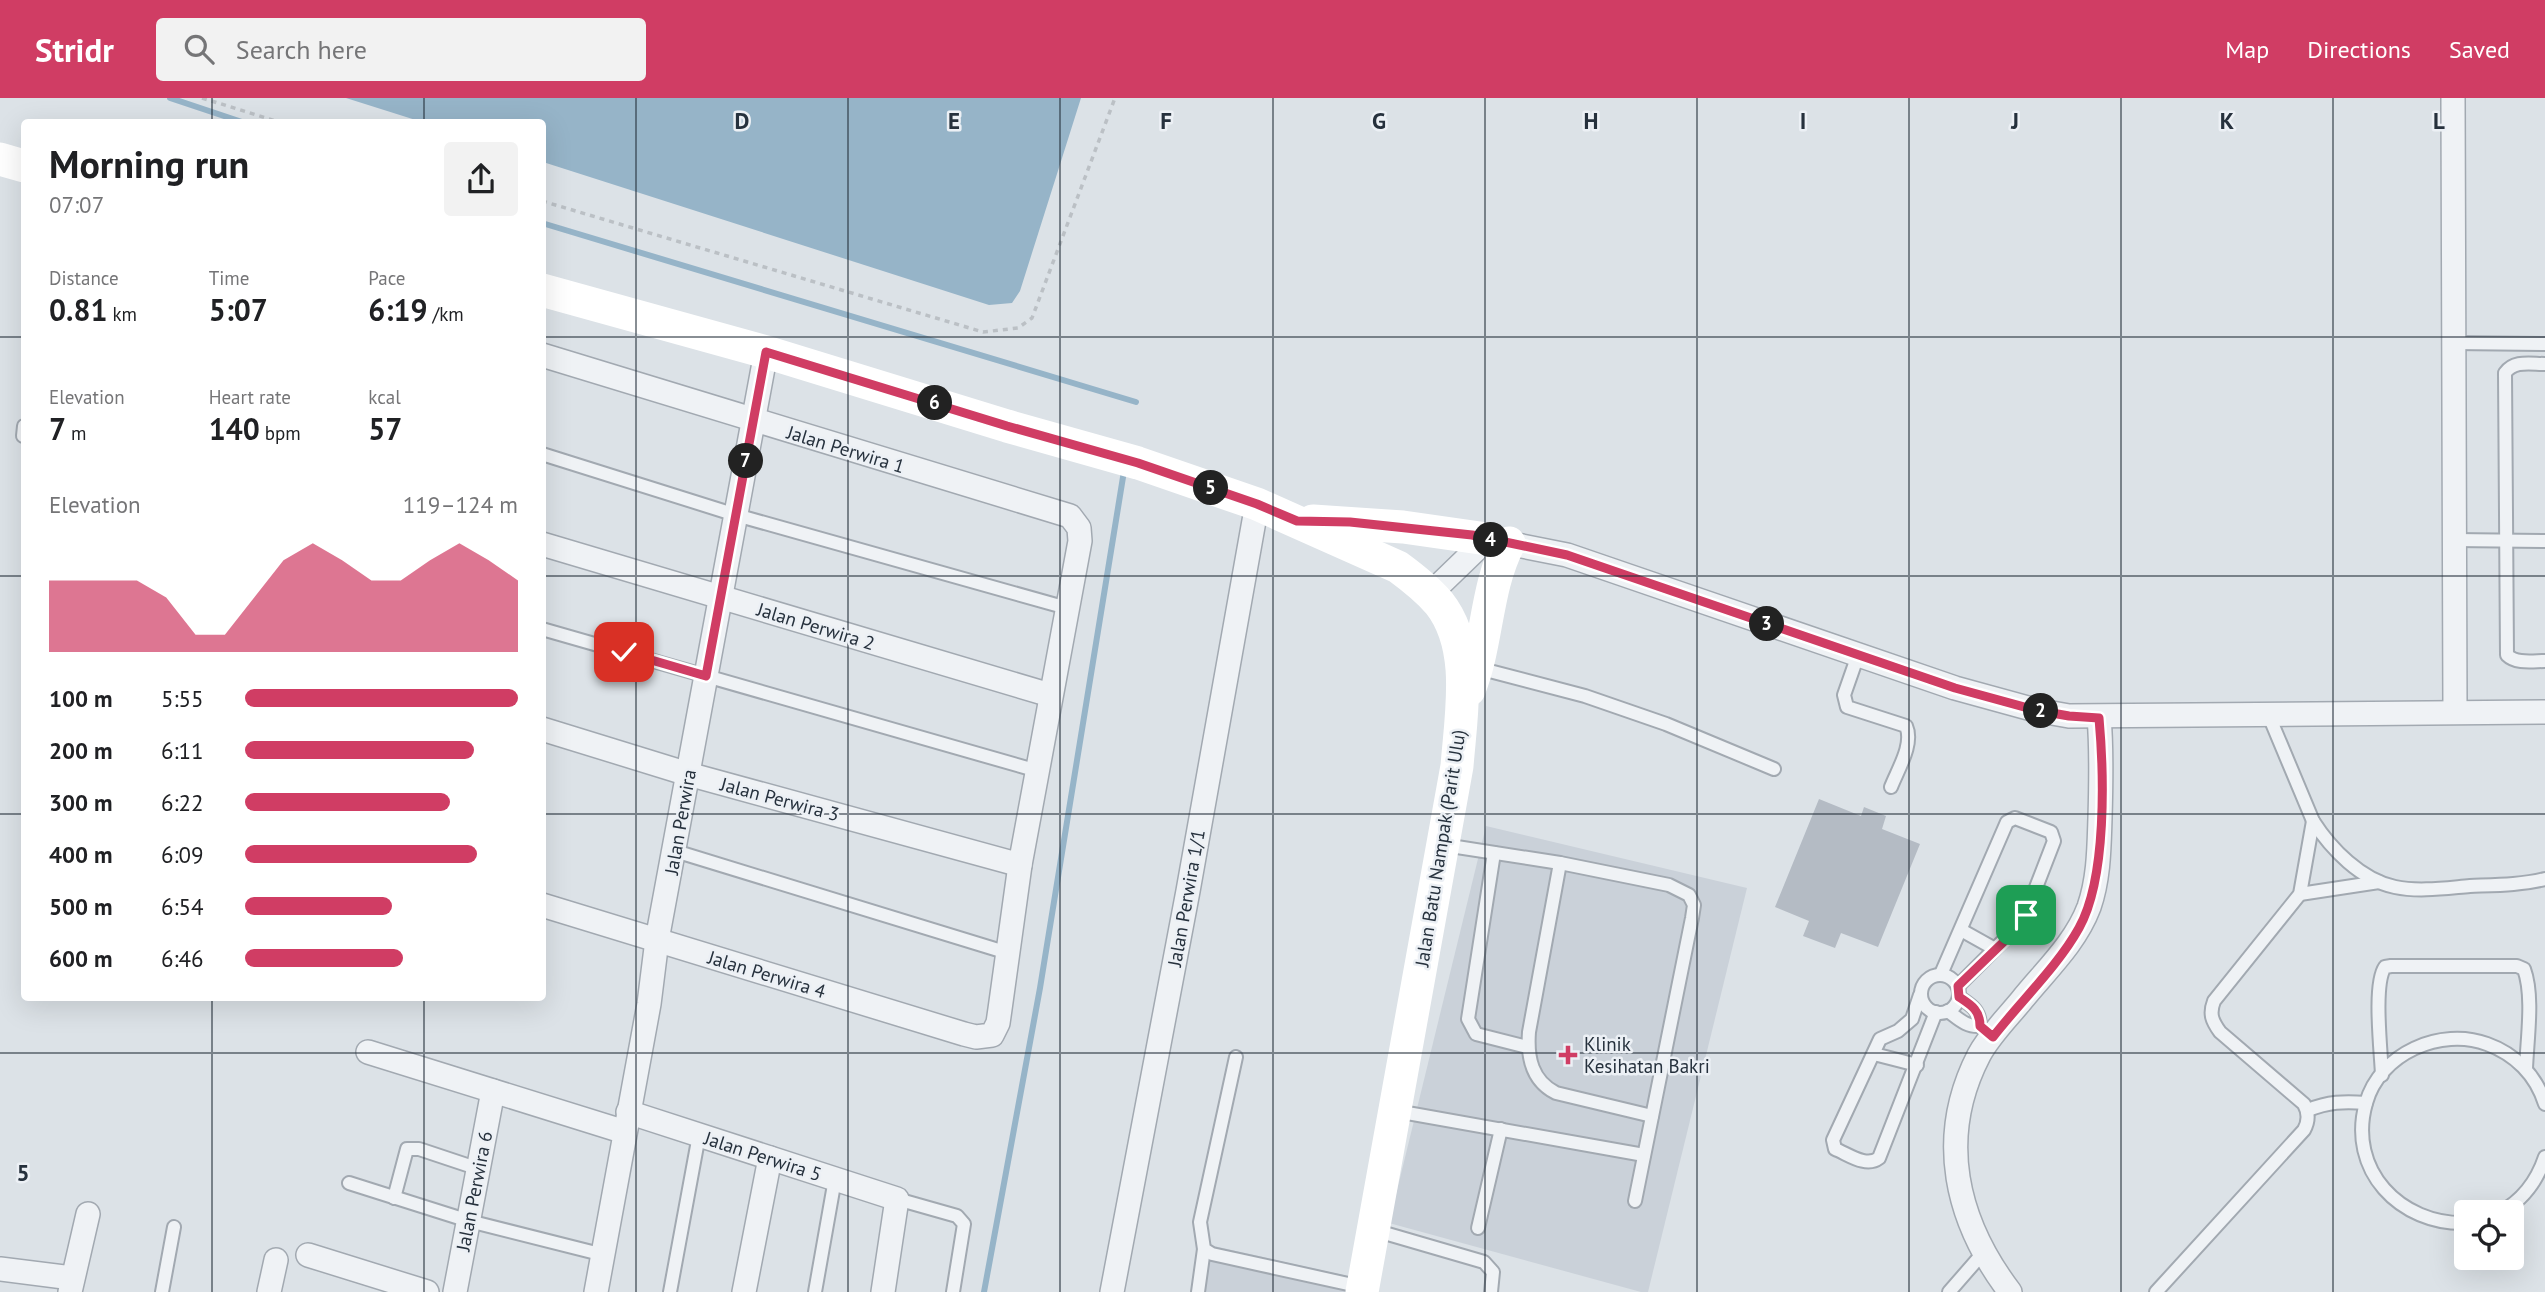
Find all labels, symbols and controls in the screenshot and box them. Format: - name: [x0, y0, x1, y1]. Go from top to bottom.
- search box: [156, 18, 646, 81]
- text: Stridr: [35, 28, 114, 71]
- icon: search: [180, 30, 218, 68]
- text: Search here: [236, 33, 367, 66]
- text: Map: [2225, 34, 2269, 65]
- text: Directions: [2307, 34, 2411, 65]
- text: Saved: [2449, 34, 2510, 65]
- text: D: [735, 106, 749, 135]
- text: E: [948, 106, 960, 135]
- text: F: [1160, 106, 1172, 135]
- text: G: [1372, 106, 1386, 135]
- text: H: [1584, 106, 1598, 135]
- text: I: [1800, 106, 1806, 135]
- text: J: [2010, 106, 2019, 135]
- text: K: [2220, 106, 2234, 135]
- text: L: [2433, 106, 2445, 135]
- text: Morning run: [49, 139, 249, 188]
- button: share: [444, 142, 518, 216]
- text: 07:07: [49, 190, 104, 219]
- text: Distance: [49, 266, 119, 290]
- text: Time: [209, 266, 249, 290]
- text: Pace: [368, 266, 406, 290]
- text: 0.81: [49, 290, 107, 329]
- text: 5:07: [209, 290, 268, 329]
- text: 6:19: [368, 290, 427, 329]
- text: km: [107, 302, 137, 326]
- text: /km: [427, 302, 464, 326]
- text: Elevation: [49, 385, 125, 409]
- text: Heart rate: [209, 385, 291, 409]
- text: kcal: [368, 385, 401, 409]
- pin: 6: [918, 386, 953, 420]
- text: 6: [929, 390, 940, 414]
- text: 7: [49, 409, 66, 448]
- text: 140: [209, 409, 260, 448]
- text: 57: [368, 409, 402, 448]
- street label: Jalan Perwira 1: [783, 419, 908, 478]
- text: m: [66, 421, 87, 445]
- text: bpm: [260, 421, 301, 445]
- pin: 7: [728, 444, 764, 478]
- text: 7: [740, 448, 751, 472]
- pin: 5: [1194, 470, 1228, 506]
- text: 5: [1205, 475, 1216, 499]
- text: Elevation: [49, 490, 141, 519]
- text: 119–124 m: [403, 490, 518, 519]
- pin: 4: [1474, 522, 1508, 558]
- text: 4: [1485, 527, 1496, 551]
- street label: Jalan Perwira 2: [753, 596, 878, 655]
- pin: 3: [1750, 606, 1784, 642]
- text: 3: [1761, 611, 1772, 635]
- pin: [594, 622, 654, 682]
- icon: check: [605, 633, 643, 671]
- text: 100 m: [49, 684, 112, 713]
- text: 5:55: [161, 684, 204, 713]
- pin: 2: [2024, 694, 2058, 728]
- text: 2: [2035, 698, 2046, 722]
- street label: Jalan Batu Nampak (Parit Ulu): [1409, 728, 1471, 969]
- text: 200 m: [49, 736, 112, 765]
- text: 6:11: [161, 736, 204, 765]
- street label: Jalan Perwira: [659, 768, 701, 877]
- street label: Jalan Perwira 3: [717, 771, 842, 826]
- text: 300 m: [49, 788, 112, 817]
- text: 6:22: [161, 788, 204, 817]
- street label: Jalan Perwira 1/1: [1162, 828, 1210, 969]
- text: 400 m: [49, 840, 112, 869]
- text: 6:09: [161, 840, 204, 869]
- pin: [1996, 885, 2056, 945]
- text: 500 m: [49, 892, 112, 921]
- text: 6:54: [161, 892, 204, 921]
- icon: arrive: [2007, 896, 2045, 934]
- text: 600 m: [49, 944, 112, 973]
- text: 6:46: [161, 944, 204, 973]
- street label: Jalan Perwira 4: [704, 944, 829, 1003]
- place label: Klinik Kesihatan Bakri: [1584, 1032, 1710, 1078]
- marker: Klinik Kesihatan Bakri: [1558, 1045, 1578, 1065]
- street label: Jalan Perwira 5: [700, 1125, 825, 1186]
- street label: Jalan Perwira 6: [450, 1129, 497, 1254]
- text: 5: [16, 1158, 30, 1187]
- map controls: [2454, 1200, 2524, 1270]
- button: locate: [2454, 1200, 2524, 1270]

